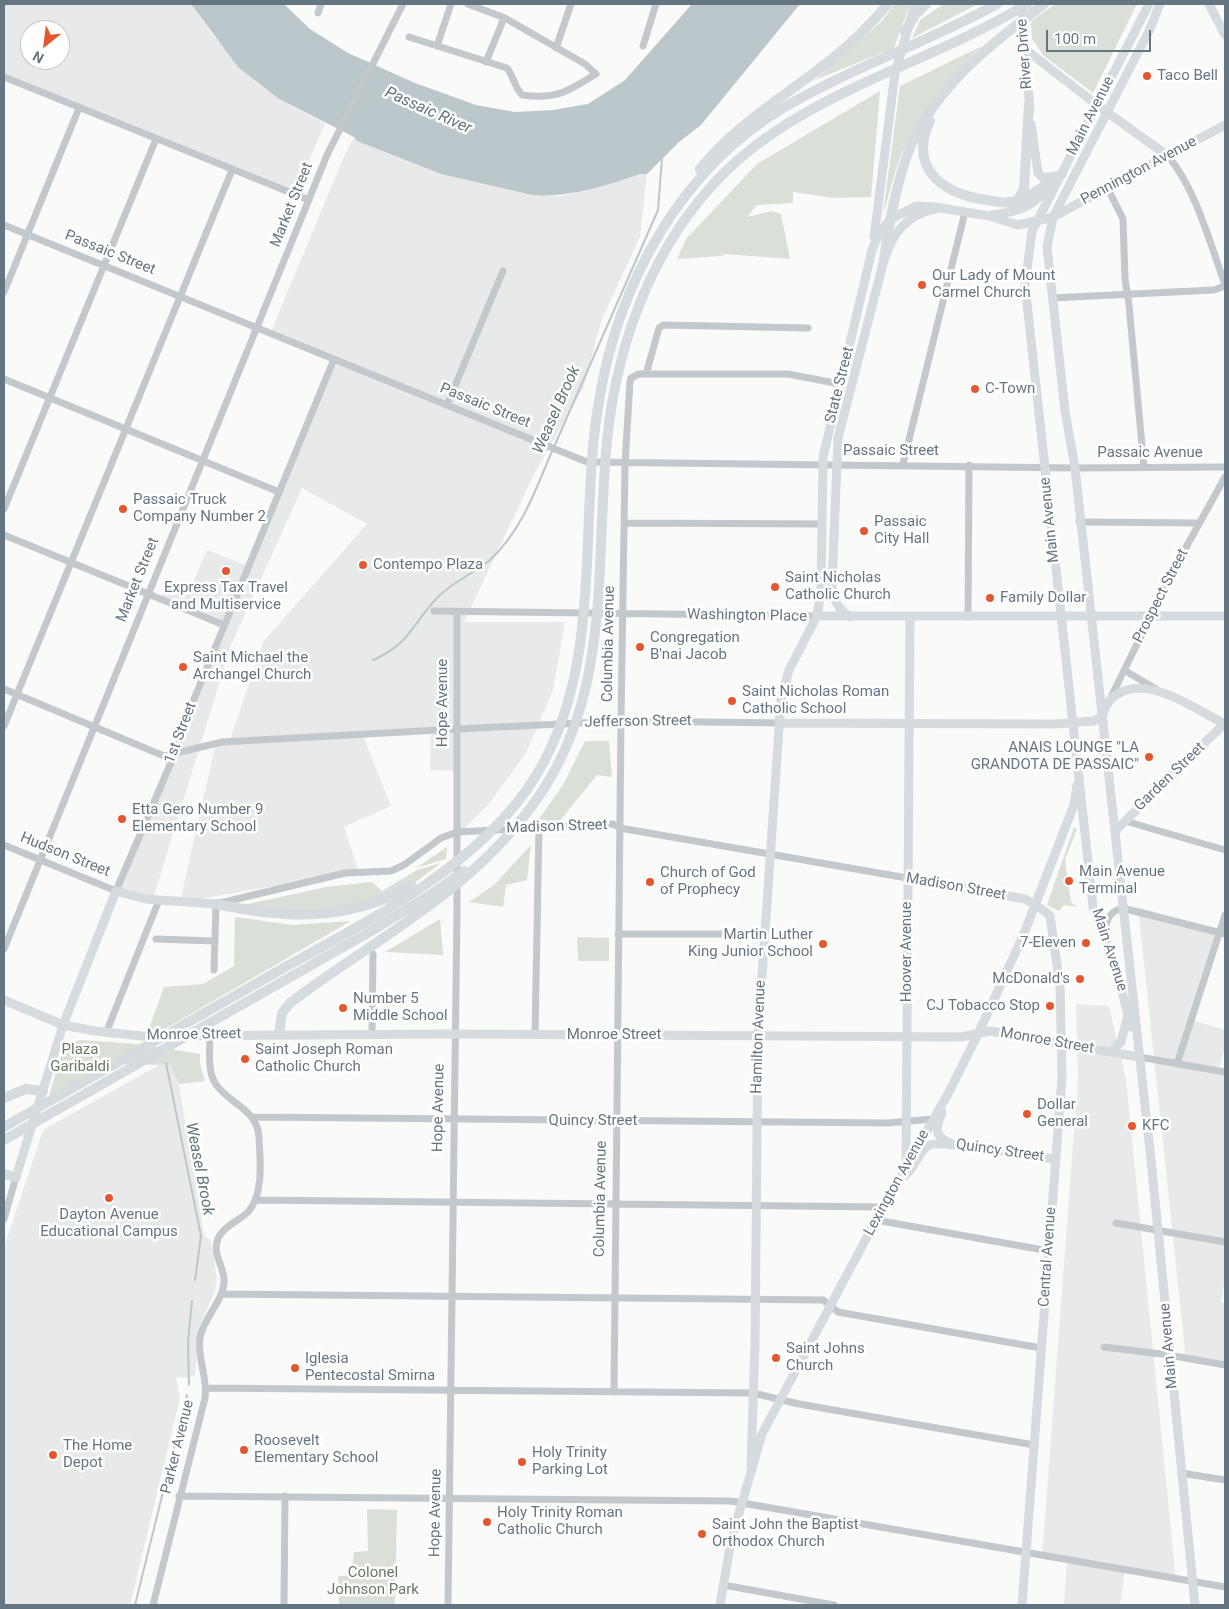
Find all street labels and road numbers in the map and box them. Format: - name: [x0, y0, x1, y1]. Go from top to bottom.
- street label: River Drive: [1014, 18, 1036, 90]
- street label: Main Avenue: [1063, 74, 1119, 158]
- street label: Pennington Avenue: [1078, 133, 1200, 209]
- street label: Market Street: [267, 160, 317, 250]
- street label: Passaic Street: [62, 227, 158, 279]
- street label: State Street: [822, 345, 858, 425]
- street label: Passaic Street: [437, 380, 533, 432]
- street label: Passaic Street: [843, 442, 939, 460]
- street label: Passaic Avenue: [1097, 444, 1203, 462]
- street label: Main Avenue: [1037, 476, 1063, 564]
- street label: Market Street: [113, 535, 163, 625]
- street label: Prospect Street: [1130, 546, 1192, 646]
- street label: Columbia Avenue: [599, 586, 619, 702]
- street label: Washington Place: [687, 606, 807, 626]
- street label: Hope Avenue: [434, 659, 452, 747]
- street label: 1st Street: [161, 700, 201, 766]
- street label: Jefferson Street: [584, 712, 692, 732]
- street label: Garden Street: [1131, 739, 1209, 815]
- street label: Madison Street: [506, 816, 608, 838]
- street label: Hudson Street: [17, 829, 113, 881]
- street label: Madison Street: [905, 869, 1007, 905]
- street label: Hoover Avenue: [898, 902, 916, 1002]
- street label: Main Avenue: [1087, 906, 1131, 994]
- street label: Hamilton Avenue: [748, 980, 770, 1094]
- street label: Monroe Street: [999, 1024, 1095, 1058]
- street label: Monroe Street: [147, 1025, 241, 1045]
- street label: Monroe Street: [567, 1026, 661, 1044]
- street label: Hope Avenue: [429, 1064, 449, 1152]
- street label: Quincy Street: [549, 1112, 637, 1130]
- street label: Lexington Avenue: [860, 1127, 934, 1239]
- street label: Quincy Street: [955, 1136, 1045, 1166]
- street label: Columbia Avenue: [591, 1141, 611, 1257]
- street label: Central Avenue: [1036, 1206, 1060, 1308]
- street label: Main Avenue: [1156, 1302, 1182, 1390]
- street label: Parker Avenue: [158, 1398, 198, 1496]
- street label: Hope Avenue: [426, 1469, 446, 1557]

